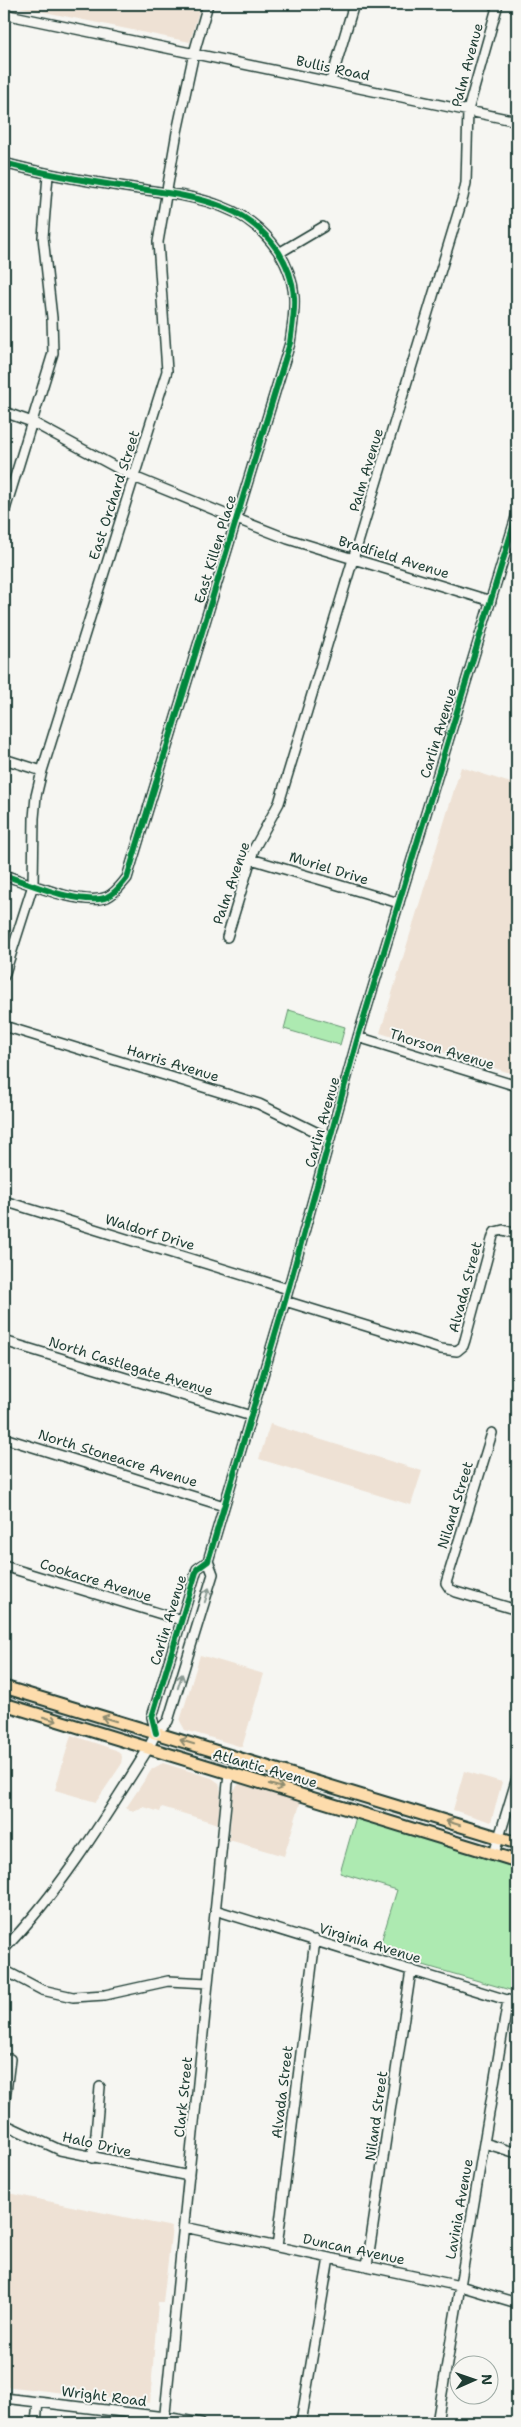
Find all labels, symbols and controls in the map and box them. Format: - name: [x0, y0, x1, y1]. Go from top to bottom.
- street label: Palm Avenue: [447, 21, 487, 109]
- street label: Bullis Road: [294, 51, 372, 85]
- street label: Palm Avenue: [345, 426, 387, 514]
- street label: East Orchard Street: [85, 428, 143, 562]
- street label: East Killen Place: [190, 492, 240, 605]
- street label: Bradfield Avenue: [336, 532, 452, 582]
- street label: Carlin Avenue: [416, 685, 460, 780]
- street label: Palm Avenue: [208, 839, 254, 927]
- street label: Muriel Drive: [287, 847, 371, 889]
- street label: Thorson Avenue: [387, 1024, 497, 1074]
- street label: Harris Avenue: [125, 1040, 221, 1086]
- street label: Carlin Avenue: [300, 1074, 344, 1170]
- street label: Waldorf Drive: [103, 1210, 197, 1254]
- street label: Alvada Street: [444, 1240, 486, 1334]
- street label: North Castlegate Avenue: [47, 1332, 215, 1400]
- street label: North Stoneacre Avenue: [36, 1425, 200, 1491]
- street label: Niland Street: [433, 1459, 477, 1551]
- street label: Cookacre Avenue: [38, 1554, 154, 1606]
- street label: Carlin Avenue: [146, 1572, 190, 1667]
- one-way arrow: [202, 1587, 212, 1603]
- one-way arrow: [176, 1673, 186, 1689]
- one-way arrow: [102, 1713, 118, 1723]
- one-way arrow: [42, 1714, 58, 1724]
- one-way arrow: [180, 1737, 196, 1747]
- street label: Atlantic Avenue: [211, 1744, 320, 1792]
- one-way arrow: [268, 1782, 284, 1792]
- one-way arrow: [445, 1818, 461, 1828]
- street label: Virginia Avenue: [316, 1919, 424, 1967]
- street label: Alvada Street: [267, 2045, 297, 2139]
- street label: Clark Street: [170, 2056, 196, 2138]
- street label: Niland Street: [361, 2070, 391, 2162]
- street label: Halo Drive: [61, 2127, 133, 2161]
- street label: Lavinia Avenue: [441, 2157, 477, 2261]
- street label: Duncan Avenue: [301, 2229, 407, 2269]
- north arrow: [448, 2354, 498, 2404]
- text: N: [478, 2374, 496, 2385]
- street label: Wright Road: [60, 2382, 148, 2410]

